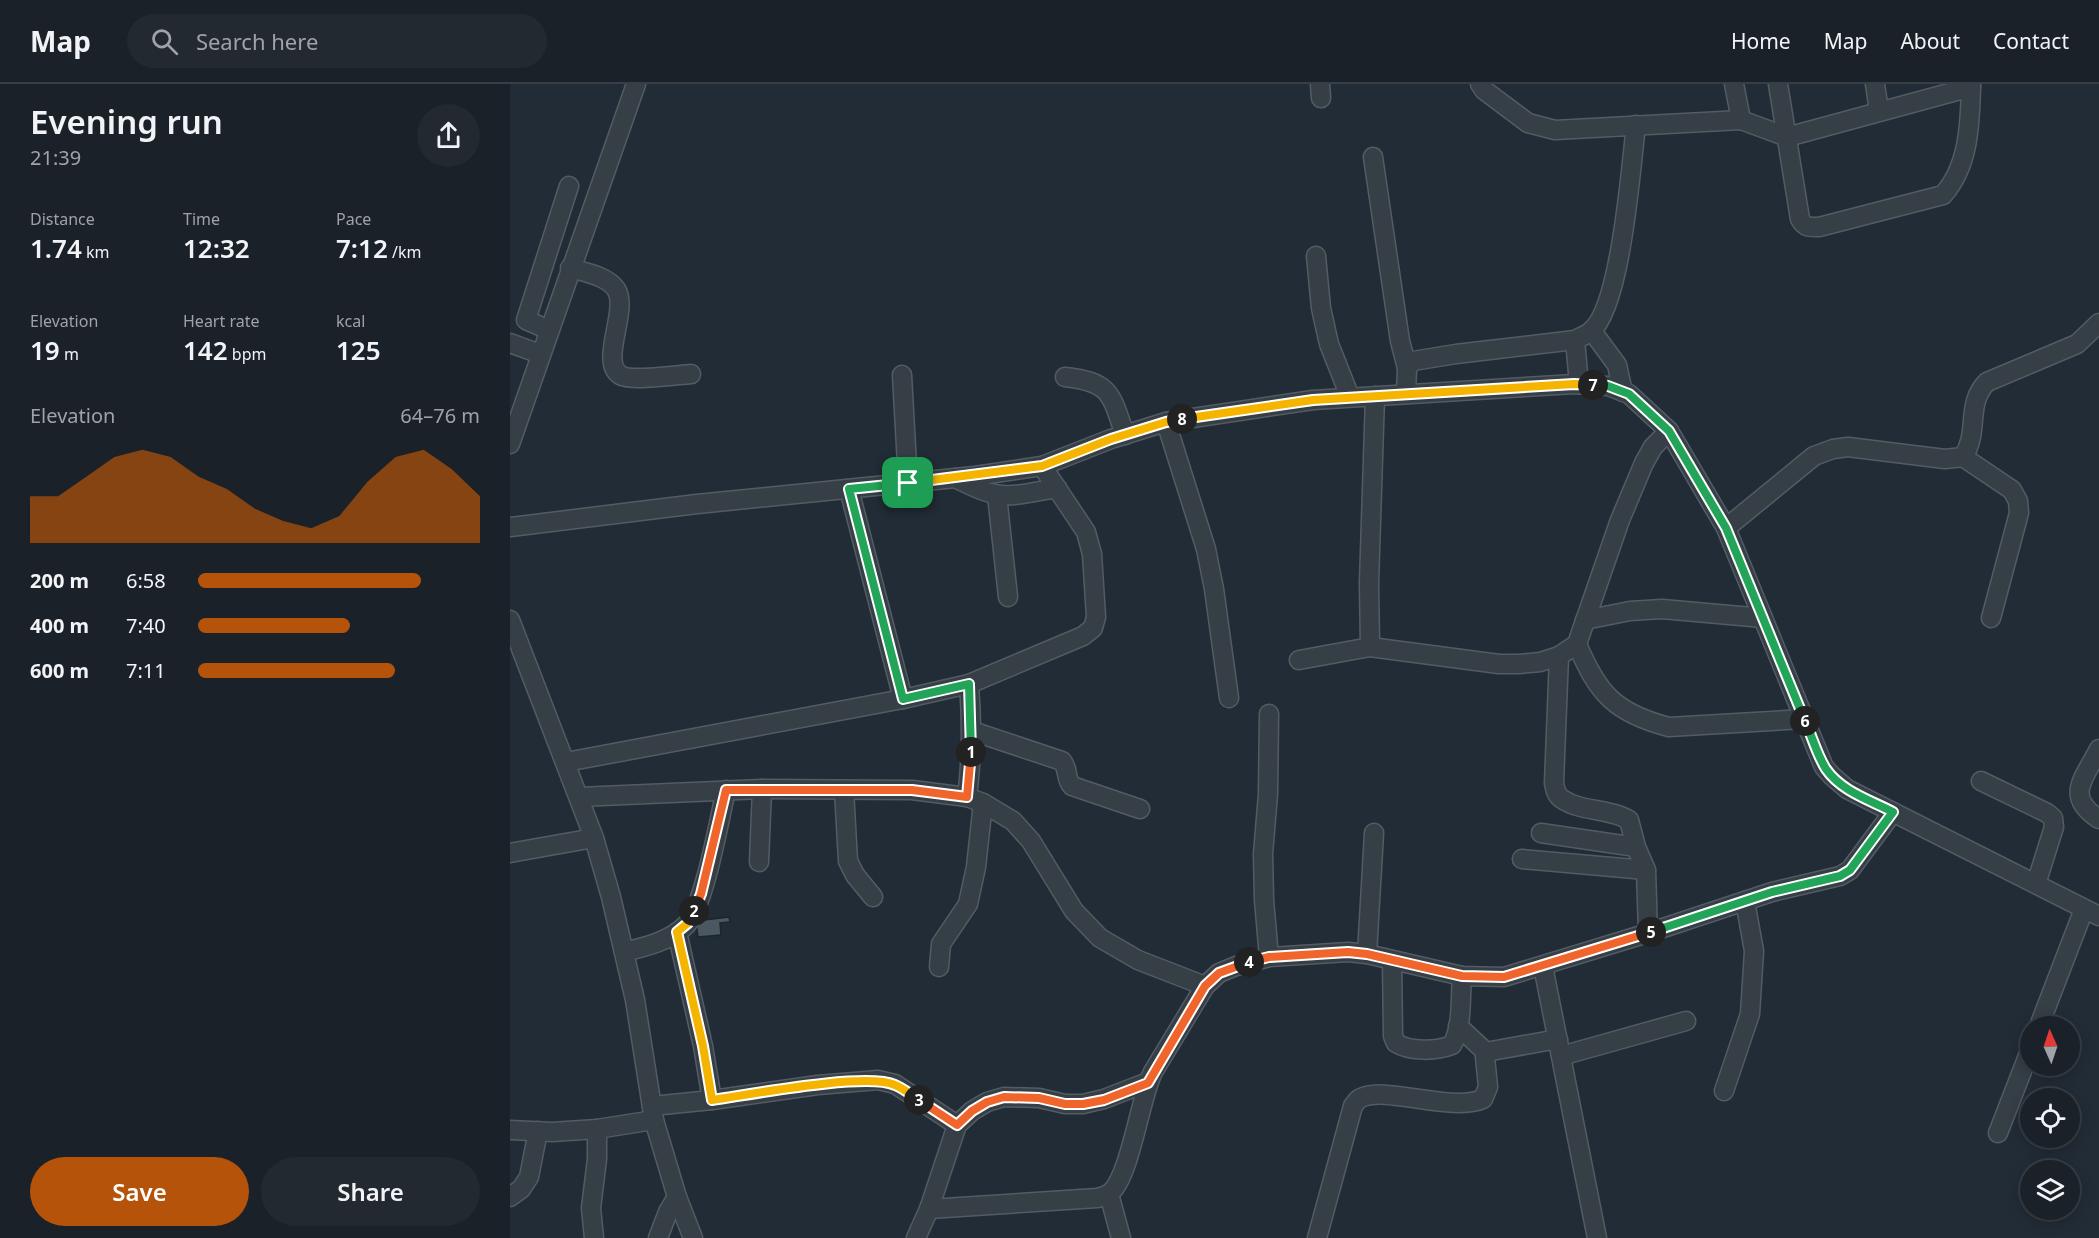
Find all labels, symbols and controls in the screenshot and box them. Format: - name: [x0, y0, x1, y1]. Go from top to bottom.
- search box: [127, 14, 547, 68]
- text: Map: [30, 22, 91, 60]
- icon: search: [148, 25, 181, 58]
- text: Search here: [196, 26, 318, 56]
- text: Home: [1731, 27, 1791, 55]
- text: Map: [1824, 27, 1867, 55]
- text: About: [1900, 27, 1960, 55]
- text: Contact: [1993, 27, 2069, 55]
- text: Evening run: [30, 99, 223, 144]
- button: share: [417, 104, 480, 167]
- text: 21:39: [30, 144, 81, 171]
- text: Distance: [30, 208, 95, 230]
- text: Time: [183, 208, 220, 230]
- text: Pace: [336, 208, 371, 230]
- text: 1.74: [30, 230, 82, 266]
- text: 12:32: [183, 230, 250, 266]
- text: 7:12: [336, 230, 388, 266]
- text: km: [82, 241, 109, 263]
- text: /km: [388, 241, 421, 263]
- text: Elevation: [30, 310, 98, 332]
- text: Heart rate: [183, 310, 259, 332]
- text: kcal: [336, 310, 365, 332]
- text: 19: [30, 332, 60, 368]
- text: 142: [183, 332, 228, 368]
- text: 125: [336, 332, 381, 368]
- text: m: [60, 343, 79, 365]
- text: bpm: [228, 343, 266, 365]
- pin: 7: [1578, 370, 1608, 400]
- text: 7: [1588, 374, 1598, 396]
- text: Elevation: [30, 402, 115, 429]
- text: 64–76 m: [400, 402, 480, 429]
- pin: 8: [1167, 404, 1197, 434]
- text: 8: [1177, 408, 1187, 430]
- pin: [882, 457, 933, 508]
- icon: arrive: [891, 466, 924, 499]
- text: 200 m: [30, 567, 89, 594]
- text: 6:58: [126, 567, 166, 594]
- text: 400 m: [30, 612, 89, 639]
- text: 7:40: [126, 612, 166, 639]
- text: 600 m: [30, 657, 89, 684]
- text: 7:11: [126, 657, 166, 684]
- pin: 6: [1790, 706, 1820, 736]
- text: 6: [1800, 710, 1810, 732]
- pin: 1: [956, 737, 986, 767]
- text: 1: [966, 741, 976, 763]
- pin: 2: [679, 896, 709, 926]
- text: 2: [689, 900, 699, 922]
- pin: 5: [1636, 917, 1666, 947]
- text: 5: [1646, 921, 1656, 943]
- pin: 4: [1234, 947, 1264, 977]
- text: 4: [1244, 951, 1254, 973]
- north arrow: [2020, 1016, 2080, 1076]
- map controls: [2020, 1016, 2080, 1220]
- pin: 3: [904, 1085, 934, 1115]
- button: locate: [2020, 1088, 2080, 1148]
- text: 3: [914, 1089, 924, 1111]
- button: Save: [30, 1157, 249, 1226]
- button: Share: [261, 1157, 480, 1226]
- button: layers: [2020, 1160, 2080, 1220]

